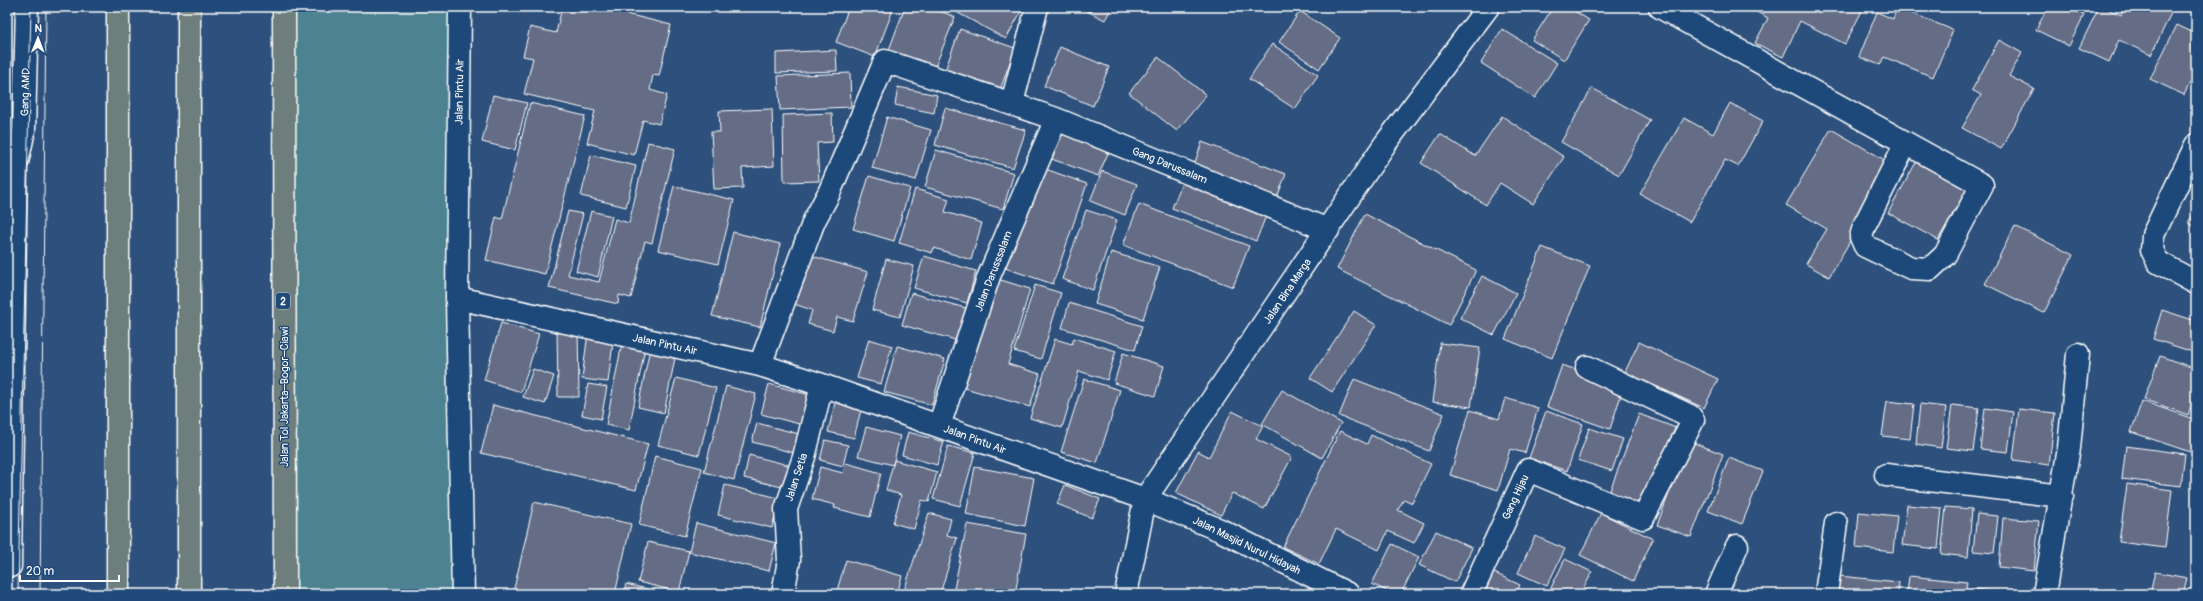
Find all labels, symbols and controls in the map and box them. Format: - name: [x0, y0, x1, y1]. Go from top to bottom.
- north arrow: [18, 18, 58, 58]
- text: N: [34, 22, 43, 35]
- street label: Jalan Pintu Air: [452, 59, 467, 125]
- street label: Gang AMD: [18, 68, 33, 116]
- street label: Gang Darussalam: [1130, 144, 1210, 187]
- street label: Jalan Darusssalam: [972, 229, 1015, 313]
- street label: Jalan Bina Marga: [1261, 256, 1314, 326]
- road number: 2: [276, 293, 290, 309]
- street label: Jalan Tol Jakarta–Bogor–Ciawi: [278, 327, 291, 467]
- street label: Jalan Pintu Air: [631, 331, 698, 358]
- street label: Jalan Pintu Air: [942, 422, 1008, 457]
- street label: Jalan Setia: [783, 451, 810, 503]
- street label: Gang Hijau: [1499, 473, 1532, 522]
- street label: Jalan Masjid Nurul Hidayah: [1191, 514, 1303, 577]
- scale bar: [20, 557, 119, 583]
- text: 20 m: [26, 564, 55, 579]

